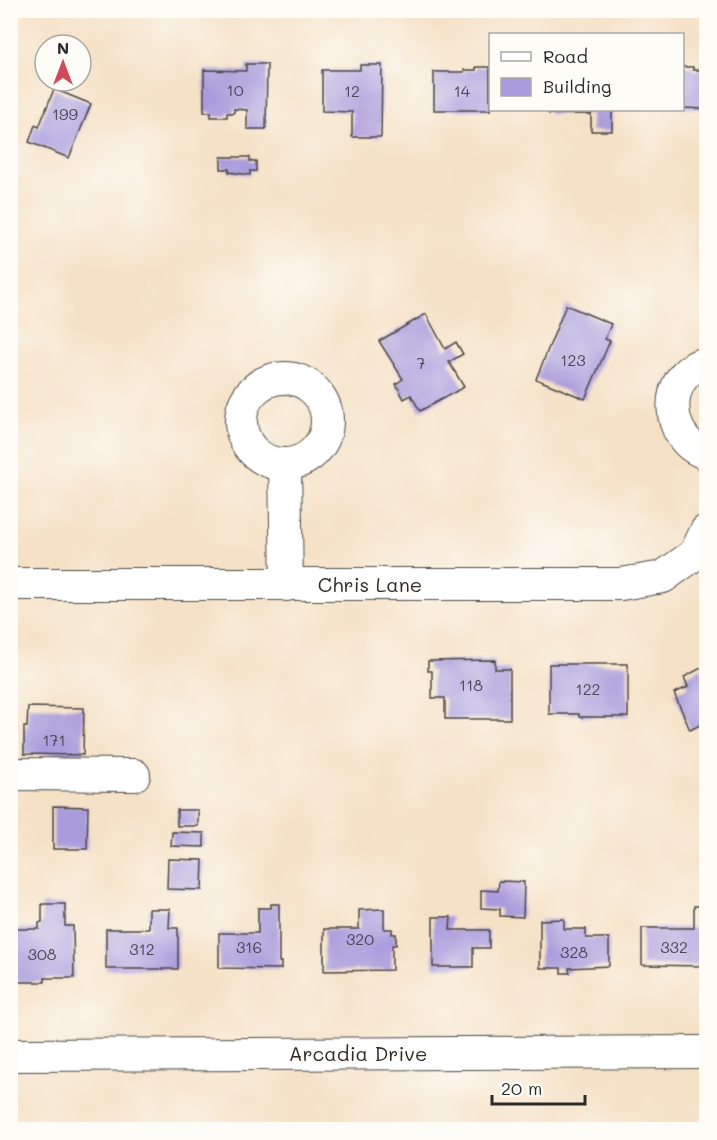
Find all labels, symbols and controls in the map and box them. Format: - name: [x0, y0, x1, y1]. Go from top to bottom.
- north arrow: [33, 33, 93, 93]
- legend: [489, 33, 684, 111]
- text: N: [57, 37, 69, 58]
- text: Road: [543, 44, 588, 68]
- text: Building: [543, 74, 611, 98]
- house number: 10: [226, 79, 244, 100]
- house number: 12: [344, 80, 360, 101]
- house number: 14: [454, 80, 471, 101]
- house number: 199: [52, 103, 78, 124]
- house number: 123: [560, 349, 586, 370]
- house number: 7: [417, 352, 426, 373]
- street label: Chris Lane: [318, 571, 422, 597]
- house number: 118: [459, 674, 483, 695]
- house number: 122: [576, 678, 600, 699]
- house number: 171: [42, 729, 66, 750]
- house number: 320: [346, 928, 374, 949]
- house number: 316: [236, 936, 262, 957]
- house number: 332: [660, 936, 688, 957]
- house number: 312: [129, 938, 155, 959]
- house number: 328: [560, 941, 588, 962]
- house number: 308: [28, 943, 57, 964]
- street label: Arcadia Drive: [289, 1040, 427, 1066]
- scale bar: [492, 1068, 585, 1106]
- text: 20 m: [501, 1076, 542, 1100]

